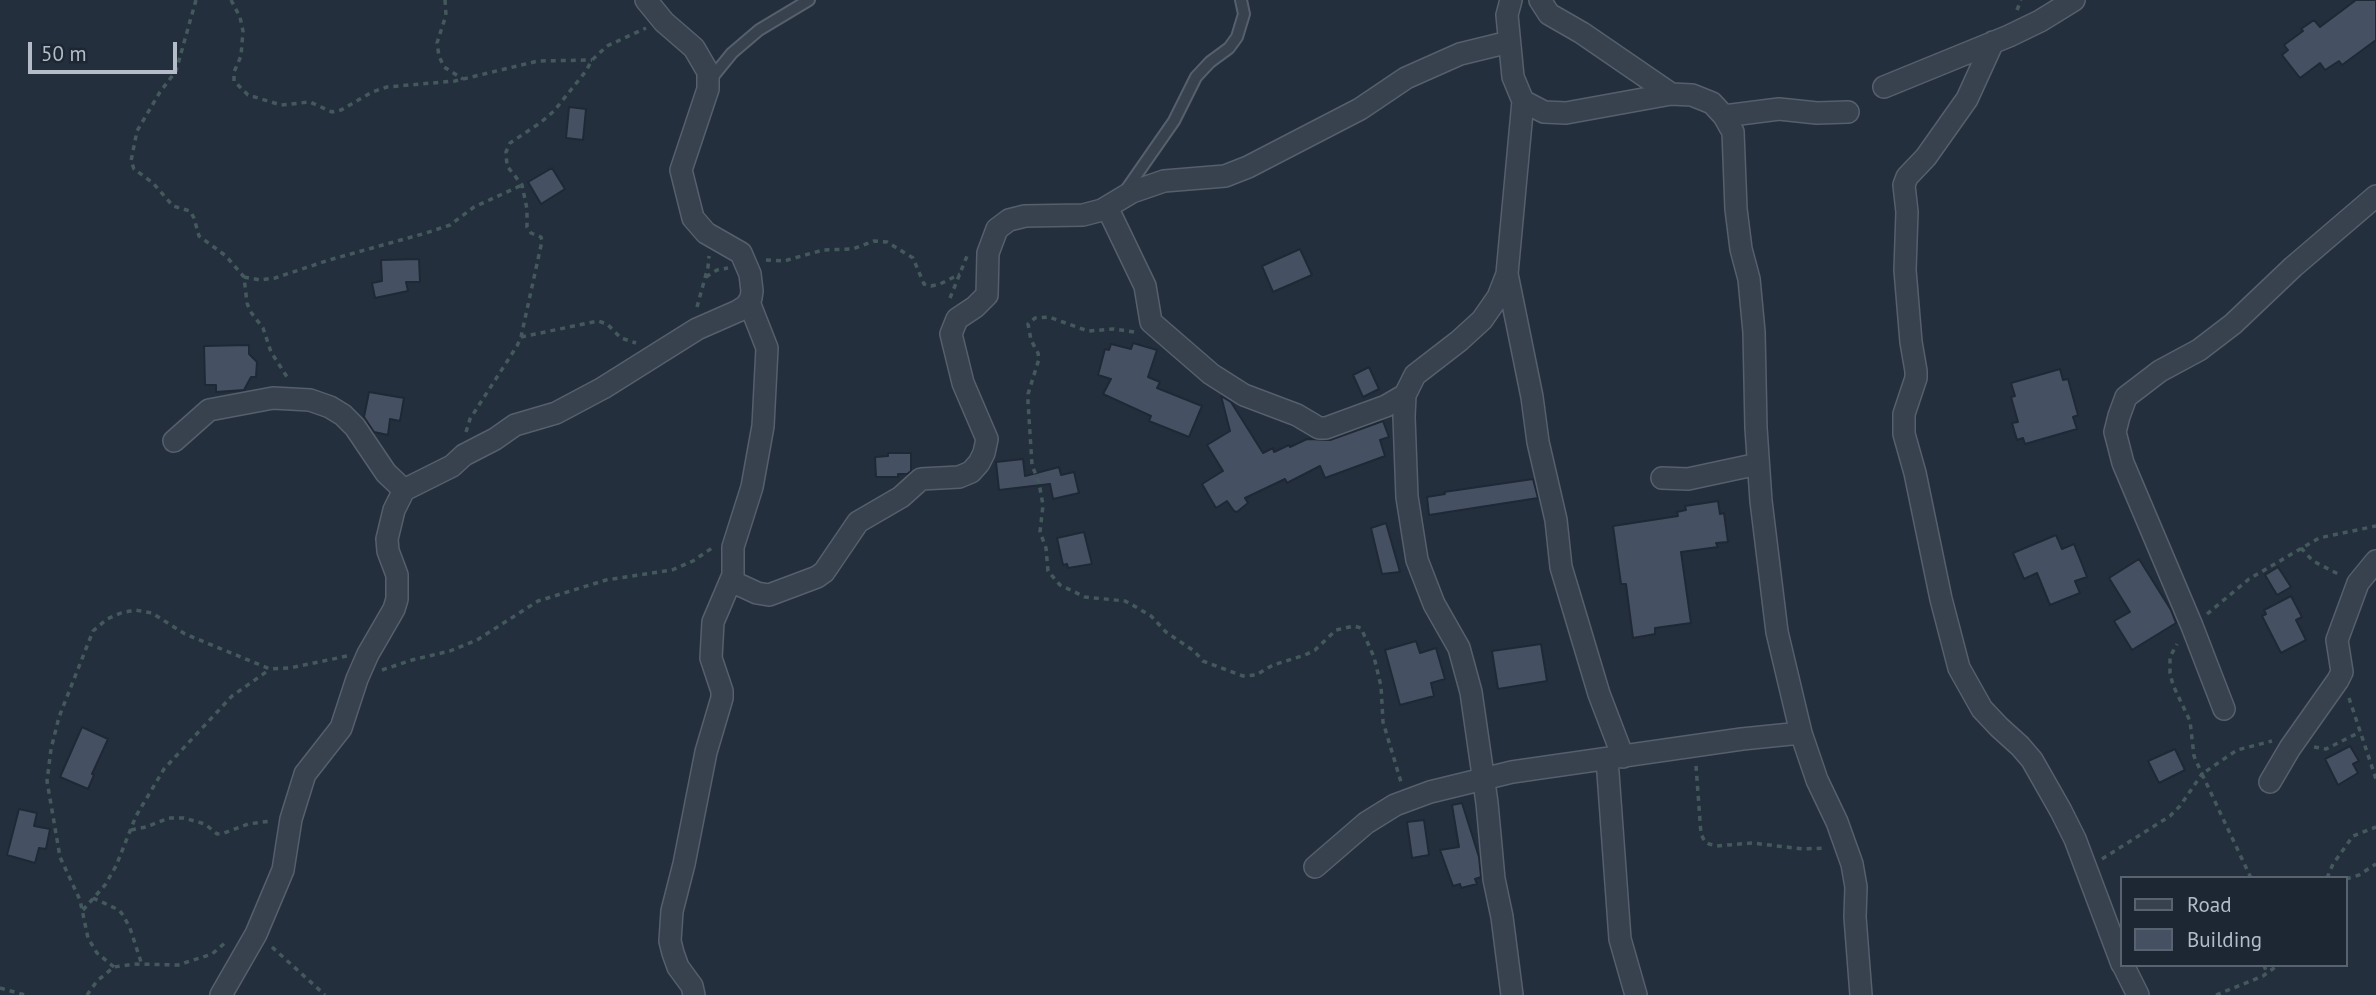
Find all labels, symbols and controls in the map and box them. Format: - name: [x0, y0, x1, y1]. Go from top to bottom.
- scale bar: [32, 28, 180, 72]
- text: 50 m: [41, 40, 87, 67]
- legend: [2120, 876, 2348, 967]
- text: Road: [2187, 891, 2231, 918]
- text: Building: [2187, 926, 2262, 953]

